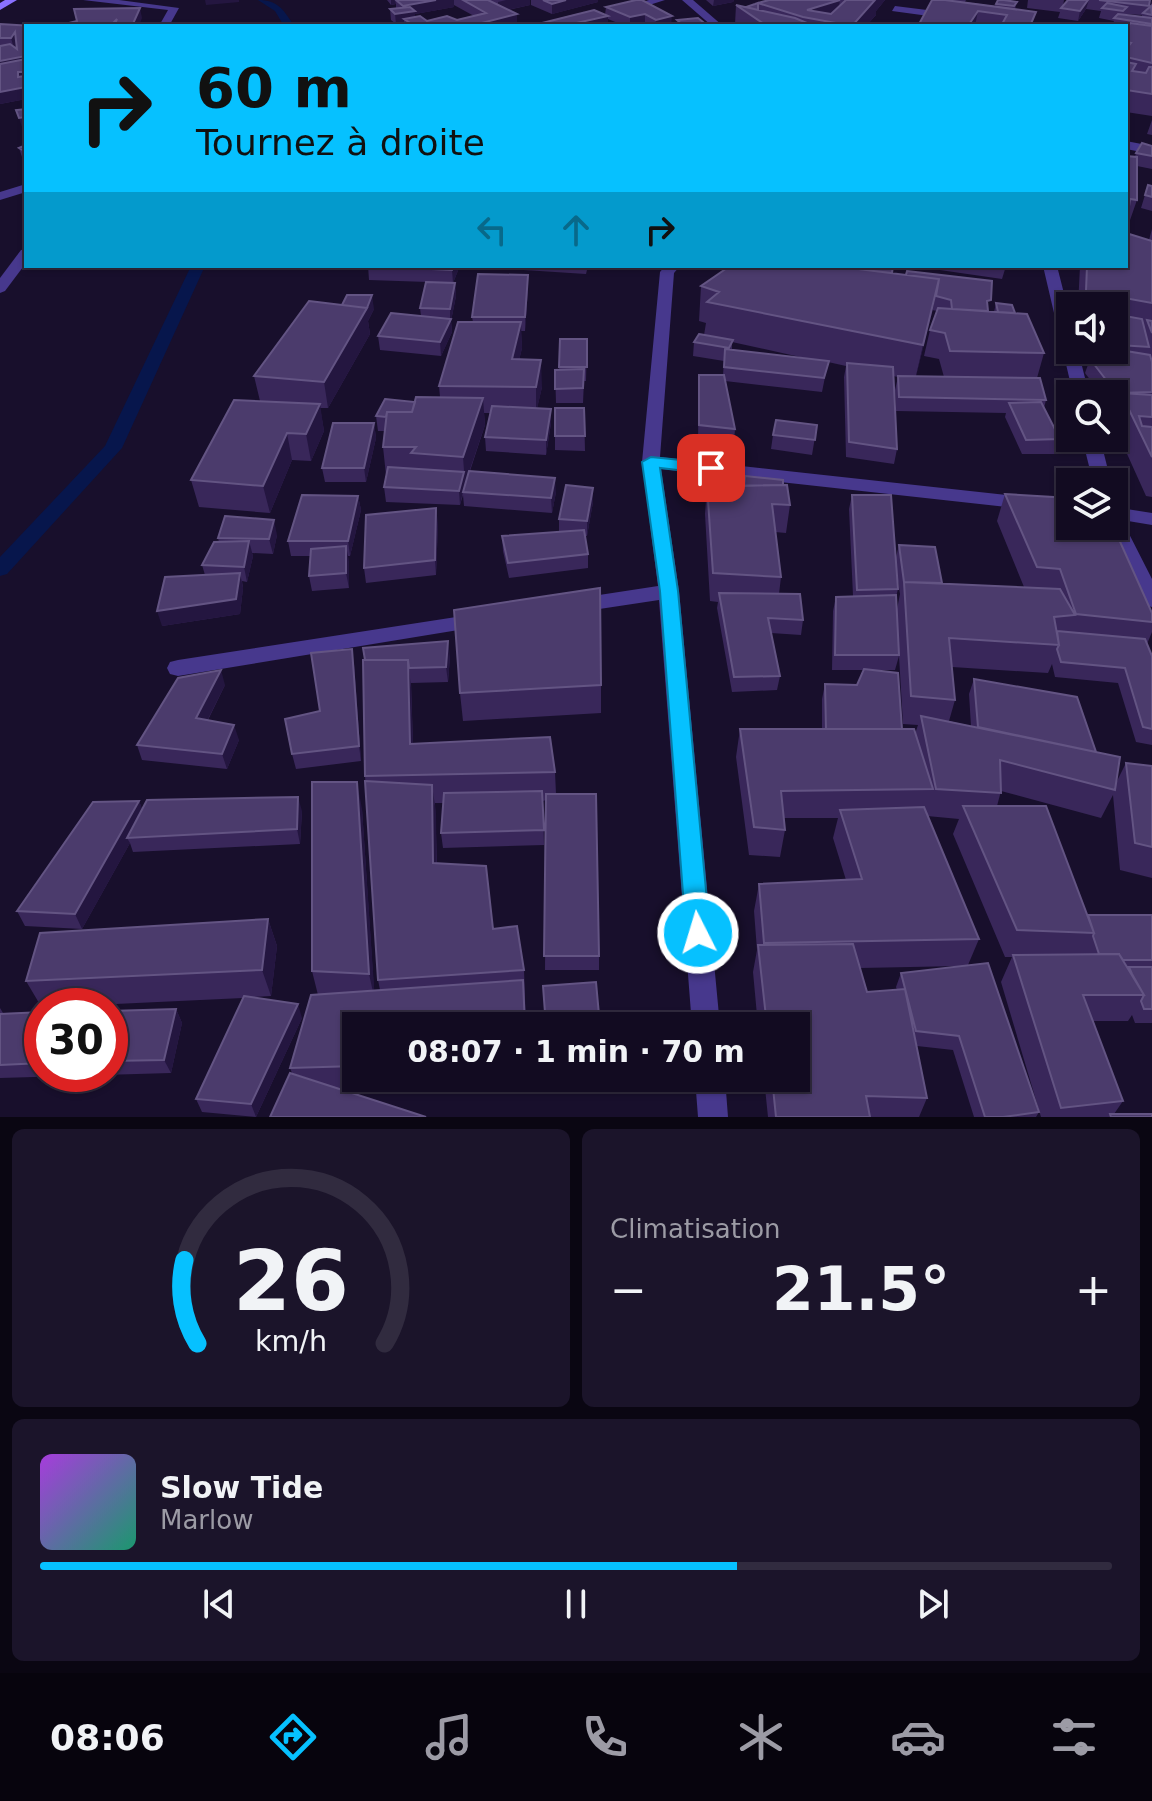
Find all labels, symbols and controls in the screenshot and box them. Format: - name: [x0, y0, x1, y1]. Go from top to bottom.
- text: 60 m: [196, 55, 352, 120]
- icon: right: [64, 56, 168, 160]
- text: Tournez à droite: [196, 122, 485, 163]
- icon: left: [470, 208, 514, 252]
- icon: ahead: [554, 208, 598, 252]
- icon: right: [638, 208, 682, 252]
- map controls: [1056, 292, 1128, 540]
- button: sound: [1056, 292, 1128, 364]
- button: search: [1056, 380, 1128, 452]
- pin: [677, 434, 745, 502]
- icon: arrive: [689, 446, 733, 490]
- button: layers: [1056, 468, 1128, 540]
- position arrow: [656, 891, 740, 975]
- speed limit sign: 30: [24, 988, 128, 1092]
- text: 08:07 · 1 min · 70 m: [407, 1034, 745, 1069]
- text: Climatisation: [610, 1214, 781, 1244]
- text: 26: [233, 1233, 349, 1330]
- text: 21.5°: [772, 1254, 950, 1324]
- text: −: [610, 1264, 647, 1315]
- text: +: [1075, 1264, 1112, 1315]
- text: km/h: [255, 1324, 327, 1358]
- text: Slow Tide: [160, 1470, 323, 1505]
- text: Marlow: [160, 1505, 253, 1535]
- icon: previous: [197, 1582, 241, 1626]
- icon: pause: [554, 1582, 598, 1626]
- icon: next: [911, 1582, 955, 1626]
- icon: directions: [265, 1709, 321, 1765]
- icon: music: [421, 1709, 477, 1765]
- icon: phone: [577, 1709, 633, 1765]
- icon: climate: [733, 1709, 789, 1765]
- icon: car: [890, 1709, 946, 1765]
- icon: filters: [1046, 1709, 1102, 1765]
- text: 08:06: [50, 1717, 165, 1758]

